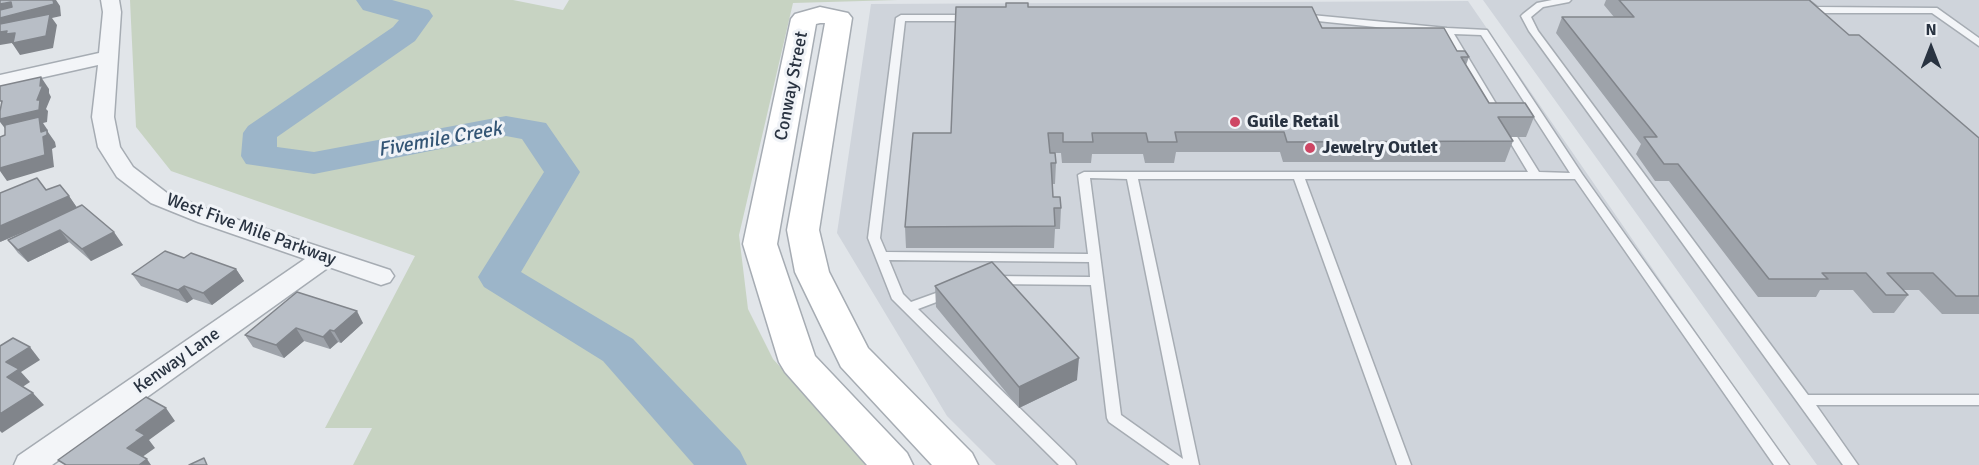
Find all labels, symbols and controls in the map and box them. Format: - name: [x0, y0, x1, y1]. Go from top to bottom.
- north arrow: [1901, 18, 1961, 78]
- text: N: [1925, 20, 1937, 40]
- street label: Conway Street: [771, 30, 813, 142]
- place label: Guile Retail: [1247, 111, 1339, 133]
- marker: Guile Retail: [1228, 115, 1242, 129]
- water label: Fivemile Creek: [376, 117, 504, 163]
- place label: Jewelry Outlet: [1322, 137, 1438, 159]
- marker: Jewelry Outlet: [1303, 141, 1317, 155]
- street label: West Five Mile Parkway: [163, 189, 339, 271]
- street label: Kenway Lane: [130, 323, 224, 399]

